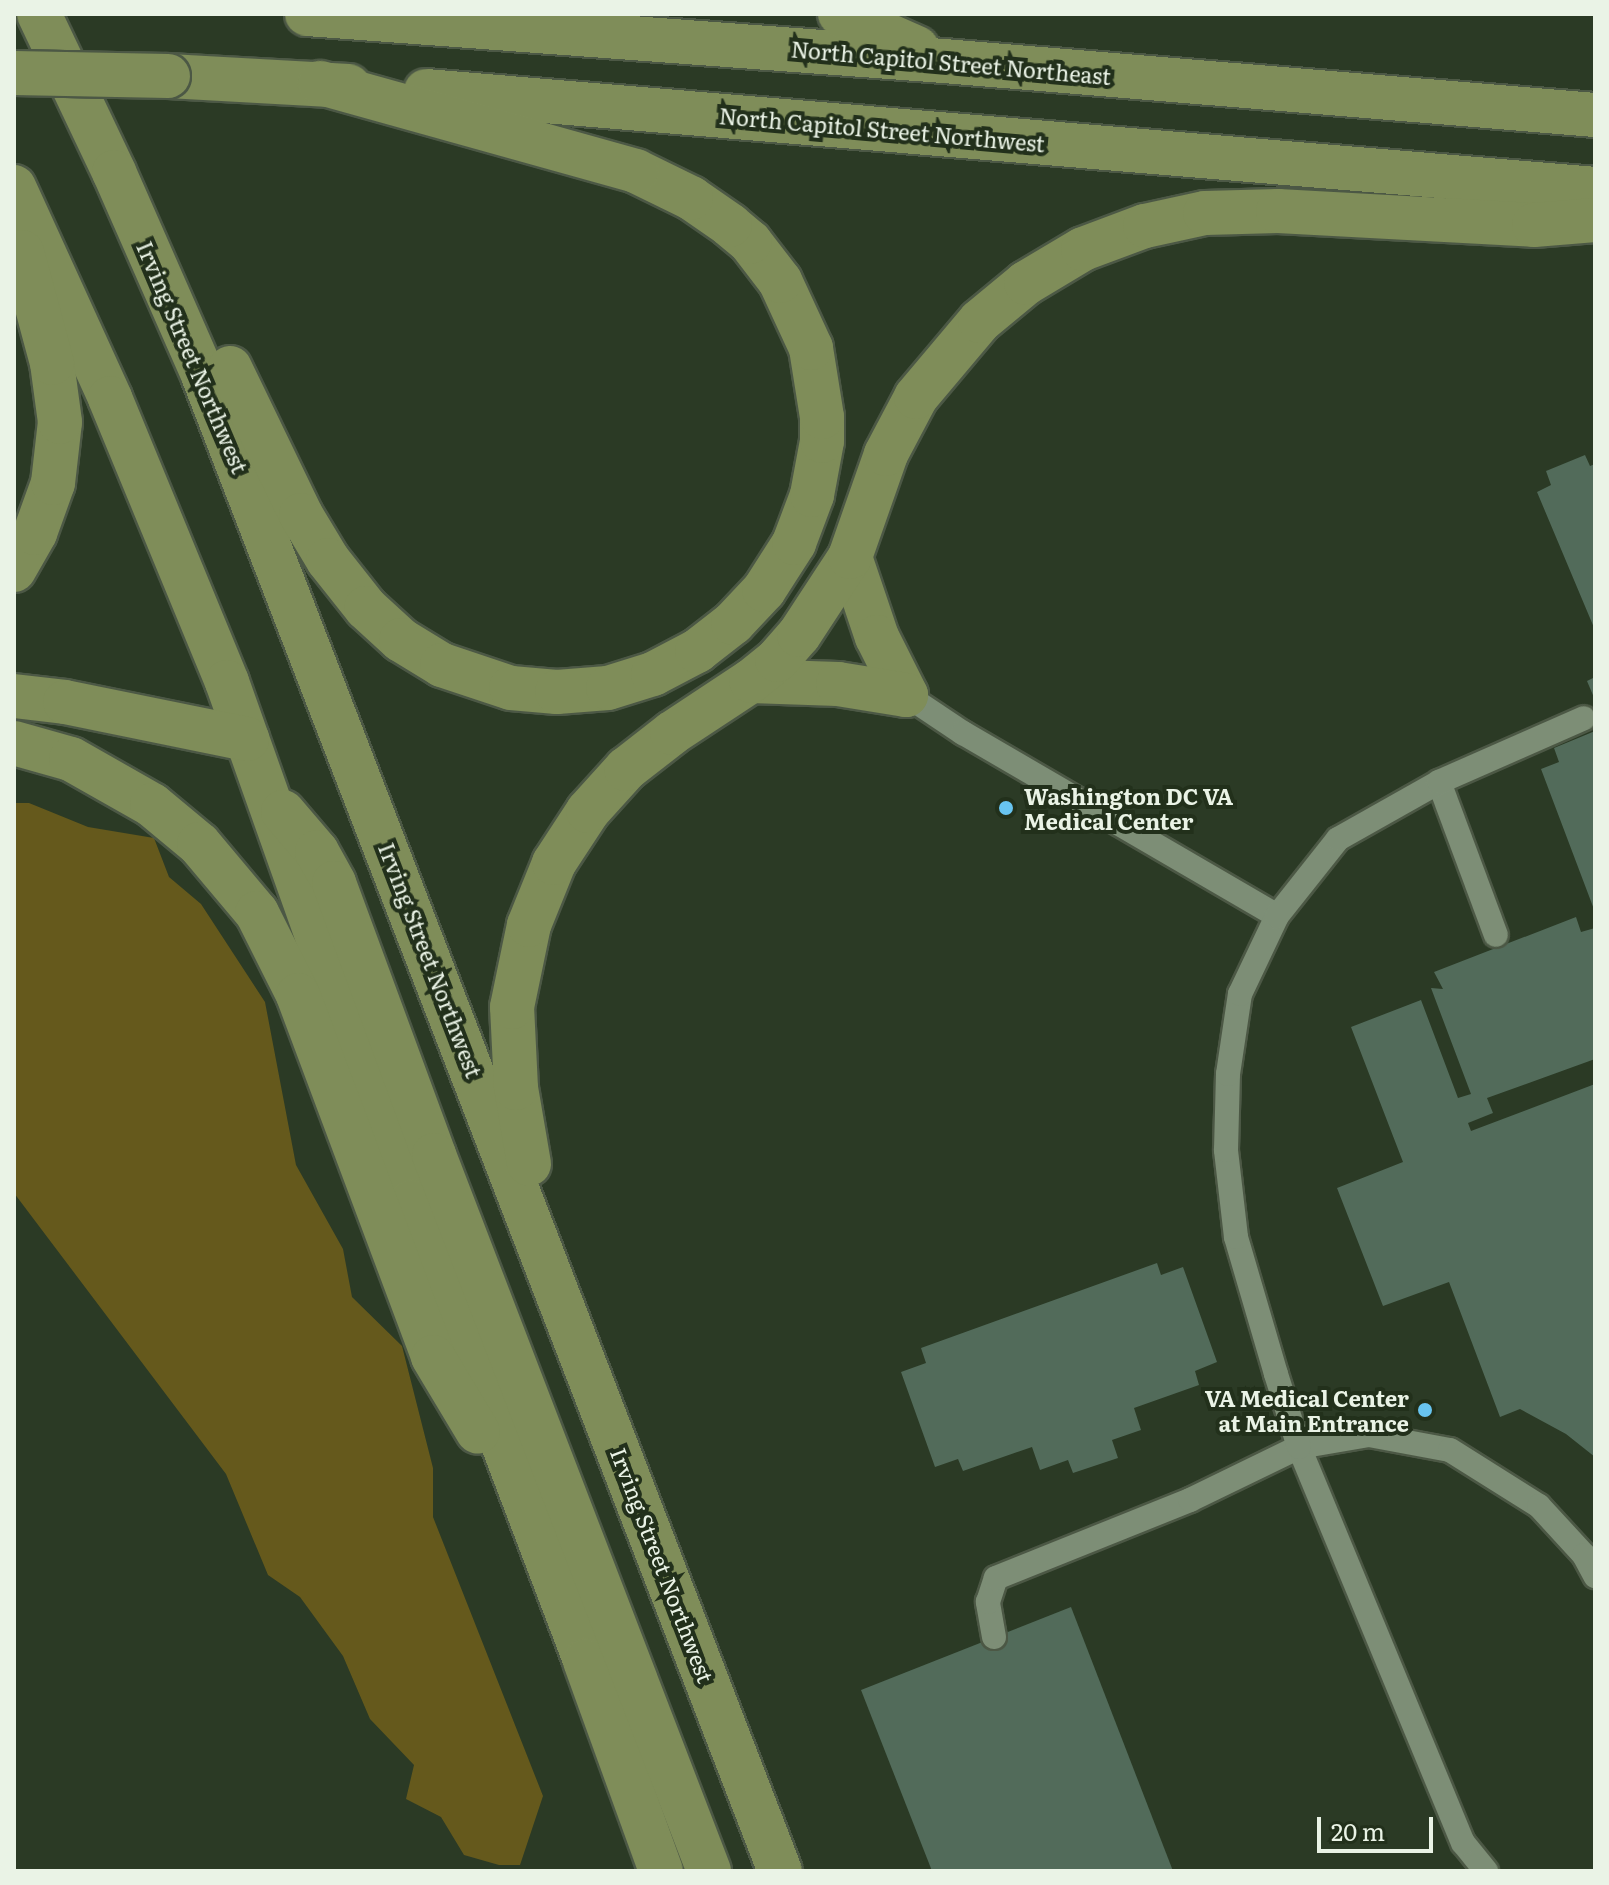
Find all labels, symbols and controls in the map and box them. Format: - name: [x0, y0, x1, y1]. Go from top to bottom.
- street label: North Capitol Street Northeast: [790, 35, 1112, 89]
- street label: North Capitol Street Northwest: [718, 102, 1046, 156]
- street label: Irving Street Northwest: [132, 237, 254, 477]
- place label: Washington DC VA Medical Center: [1024, 782, 1233, 834]
- marker: Washington DC VA Medical Center: [995, 797, 1017, 819]
- street label: Irving Street Northwest: [374, 839, 488, 1081]
- place label: VA Medical Center at Main Entrance: [1205, 1384, 1409, 1436]
- marker: VA Medical Center at Main Entrance: [1416, 1401, 1434, 1419]
- street label: Irving Street Northwest: [606, 1444, 720, 1686]
- scale bar: [1321, 1801, 1437, 1851]
- text: 20 m: [1331, 1813, 1385, 1848]

